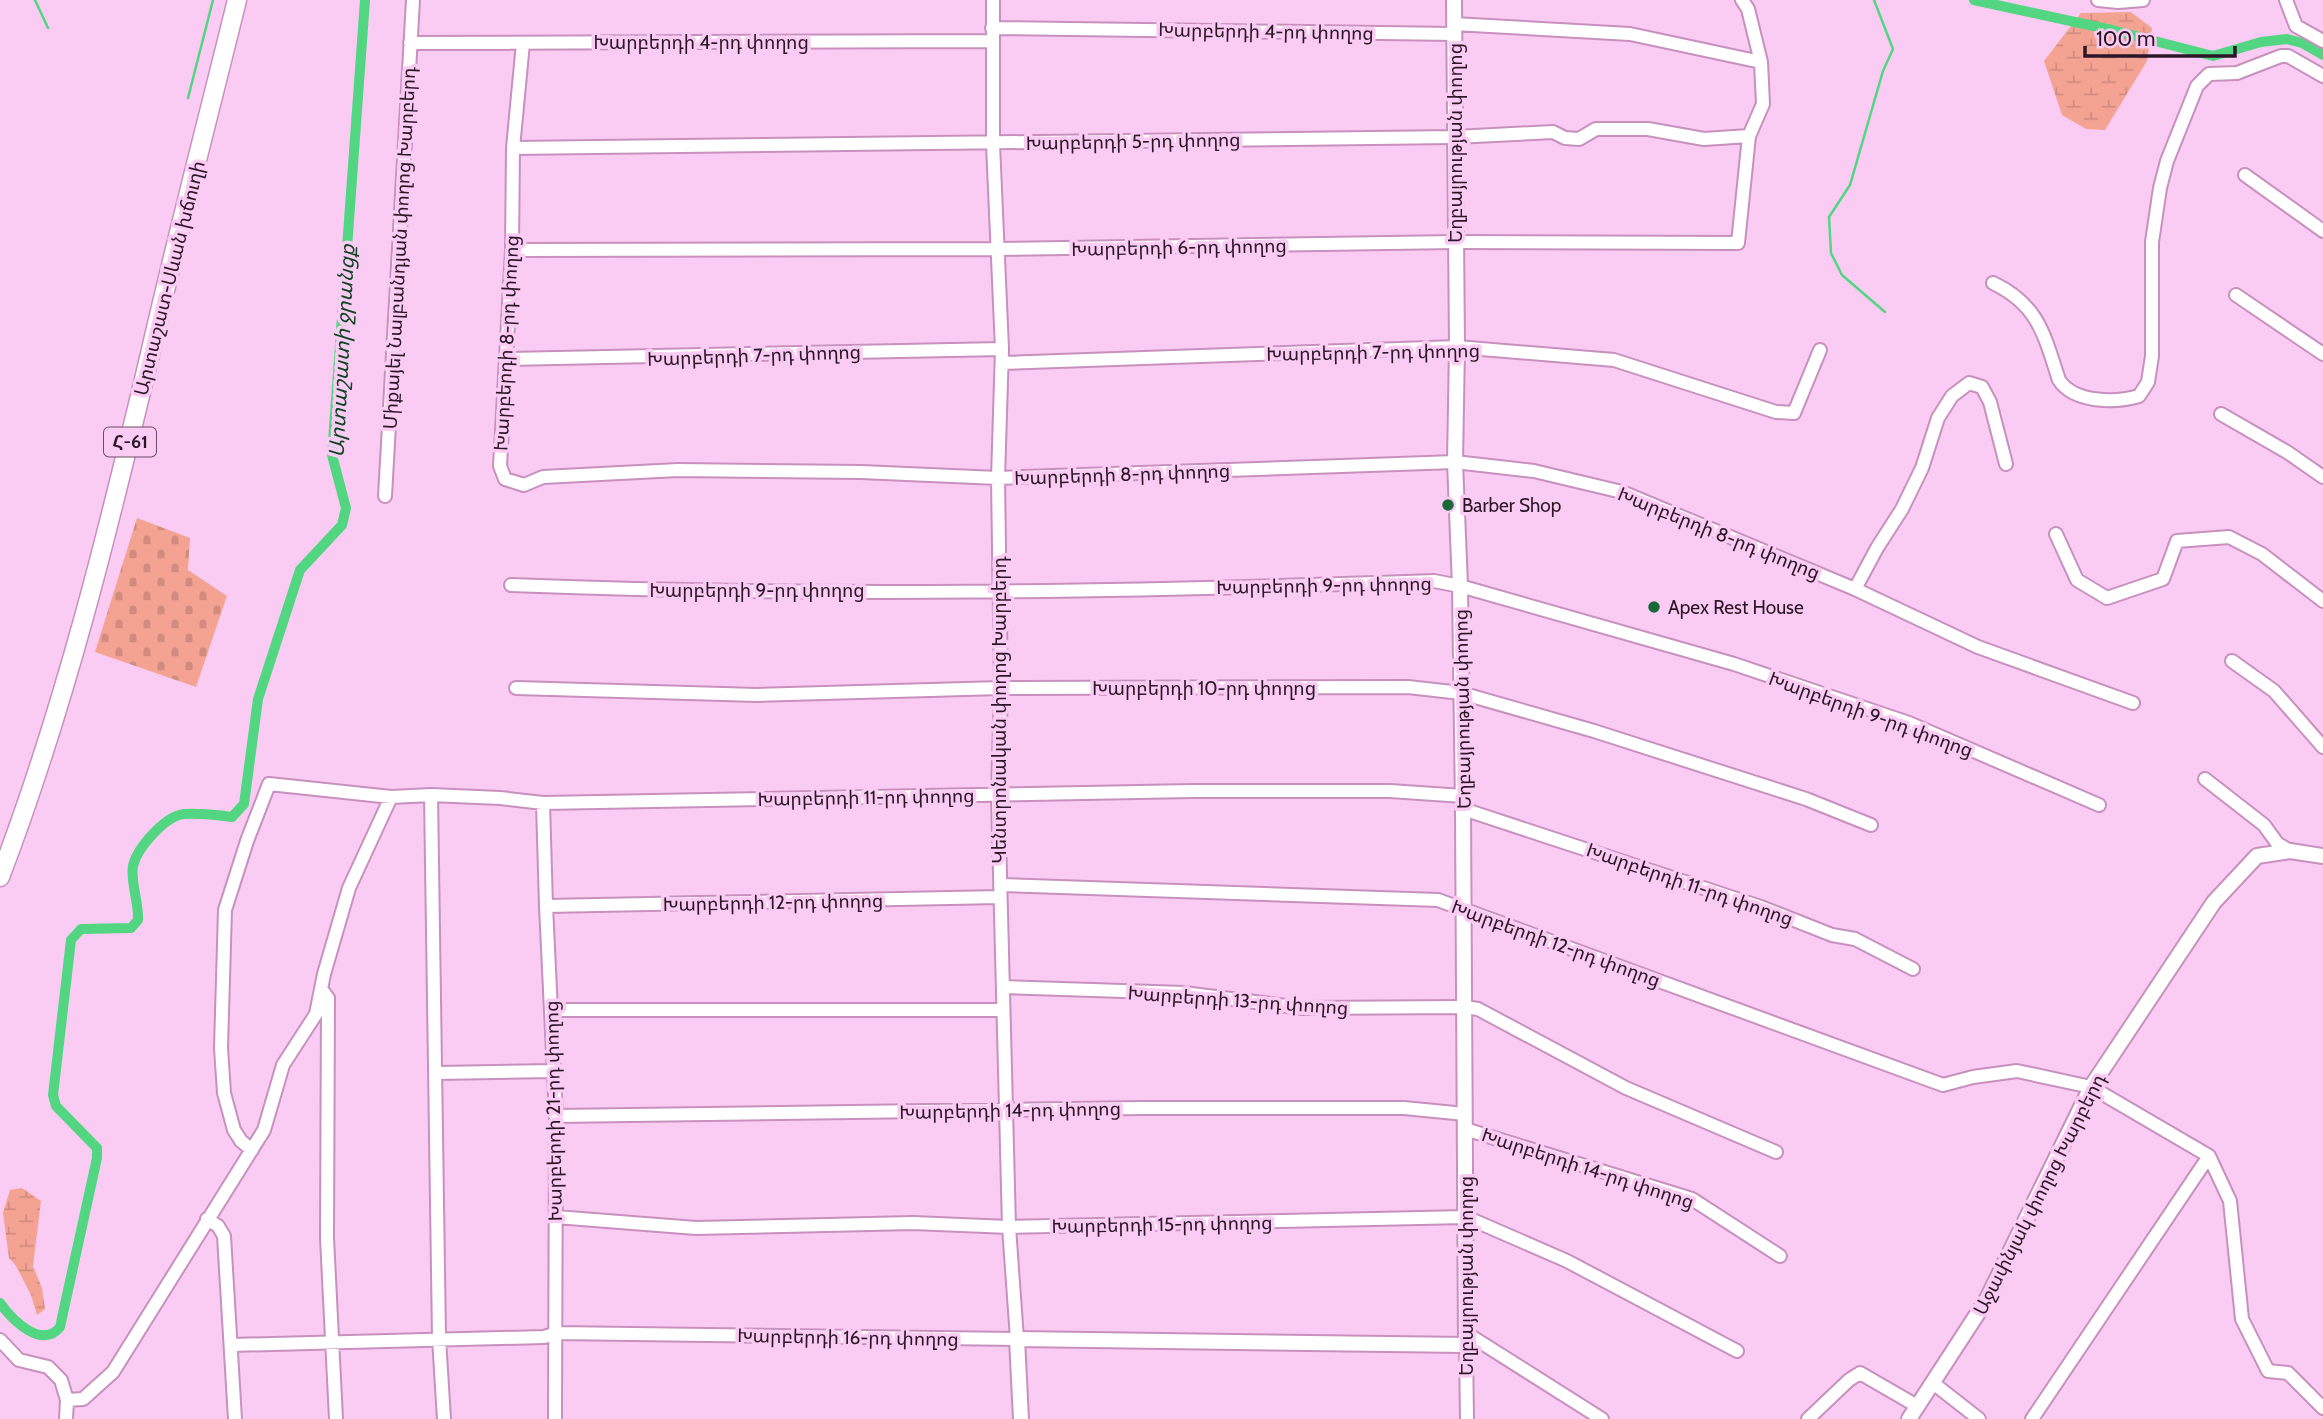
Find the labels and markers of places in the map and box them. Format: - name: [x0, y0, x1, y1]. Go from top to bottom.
- place label: Barber Shop: [1462, 494, 1561, 517]
- marker: Barber Shop: [1440, 497, 1456, 513]
- place label: Apex Rest House: [1668, 596, 1804, 619]
- marker: Apex Rest House: [1646, 599, 1662, 615]

